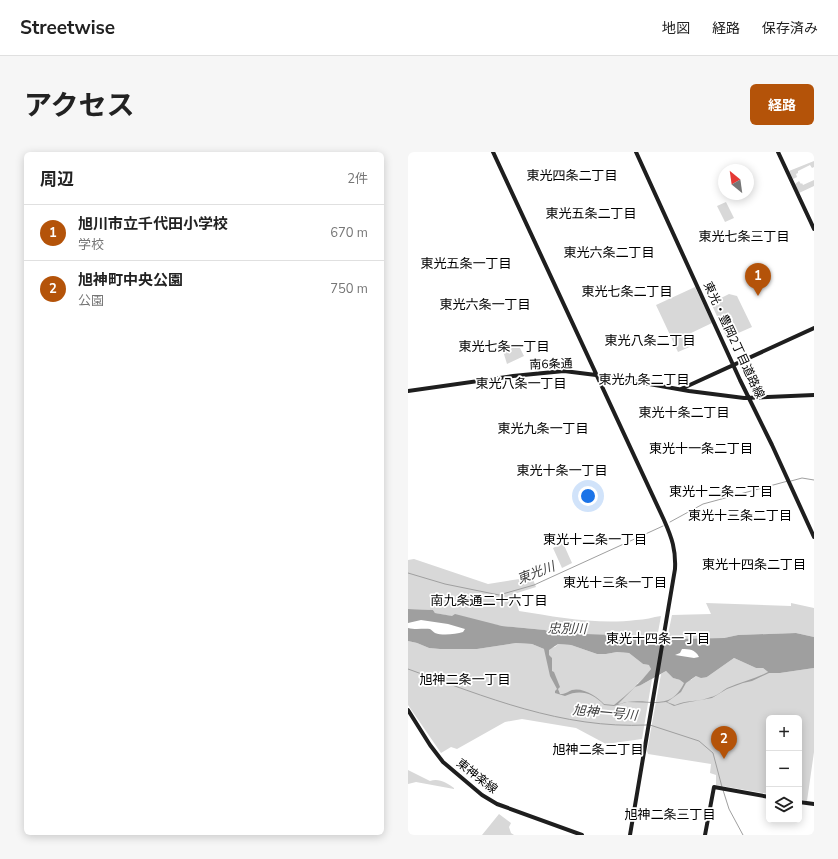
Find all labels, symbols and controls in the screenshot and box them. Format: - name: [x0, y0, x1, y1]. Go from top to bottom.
- text: Streetwise: [20, 15, 115, 41]
- text: 地図: [662, 19, 690, 38]
- text: 経路: [712, 19, 740, 38]
- text: 保存済み: [762, 19, 818, 38]
- button: 経路: [750, 84, 814, 125]
- text: アクセス: [24, 87, 135, 125]
- north arrow: [718, 164, 754, 200]
- district label: 東光四条二丁目: [526, 167, 618, 185]
- text: 周辺: [40, 168, 74, 191]
- text: 2件: [347, 170, 368, 188]
- district label: 東光五条二丁目: [545, 205, 637, 223]
- text: 旭川市立千代田小学校: [78, 214, 228, 234]
- text: 1: [49, 224, 57, 242]
- text: 670 m: [330, 224, 368, 242]
- district label: 東光七条三丁目: [698, 228, 790, 246]
- text: 学校: [78, 236, 104, 254]
- district label: 東光六条二丁目: [563, 244, 655, 262]
- district label: 東光五条一丁目: [420, 255, 512, 273]
- pin: 1: [745, 263, 771, 296]
- text: 旭神町中央公園: [78, 270, 183, 290]
- street label: 東光・豊岡2丁目道路線: [700, 279, 768, 401]
- text: 2: [49, 280, 57, 298]
- text: 750 m: [330, 280, 368, 298]
- district label: 東光七条二丁目: [581, 283, 673, 301]
- text: 公園: [78, 292, 104, 310]
- district label: 東光六条一丁目: [439, 296, 531, 314]
- district label: 東光八条二丁目: [604, 332, 696, 350]
- district label: 東光七条一丁目: [458, 338, 550, 356]
- street label: 南6条通: [529, 355, 573, 373]
- district label: 東光九条二丁目: [598, 371, 690, 389]
- district label: 東光八条一丁目: [475, 375, 567, 393]
- district label: 東光十条二丁目: [638, 404, 730, 422]
- district label: 東光九条一丁目: [497, 420, 589, 438]
- district label: 東光十一条二丁目: [649, 440, 753, 458]
- district label: 東光十条一丁目: [516, 462, 608, 480]
- district label: 東光十二条二丁目: [669, 483, 773, 501]
- your location: [578, 486, 598, 506]
- district label: 東光十三条二丁目: [688, 507, 792, 525]
- district label: 東光十二条一丁目: [543, 531, 647, 549]
- district label: 東光十四条二丁目: [702, 556, 806, 574]
- water label: 東光川: [515, 557, 559, 588]
- district label: 東光十三条一丁目: [563, 574, 667, 592]
- district label: 南九条通二十六丁目: [430, 592, 548, 610]
- water label: 忠別川: [547, 620, 589, 638]
- district label: 東光十四条一丁目: [606, 630, 710, 648]
- district label: 旭神二条一丁目: [419, 671, 511, 689]
- water label: 旭神一号川: [572, 701, 640, 725]
- map controls: [766, 715, 802, 823]
- button: +: [766, 715, 802, 751]
- pin: 2: [711, 726, 737, 759]
- district label: 旭神二条二丁目: [552, 741, 644, 759]
- button: −: [766, 751, 802, 787]
- street label: 東神楽線: [453, 755, 501, 797]
- button: layers: [766, 787, 802, 823]
- district label: 旭神二条三丁目: [624, 806, 716, 824]

